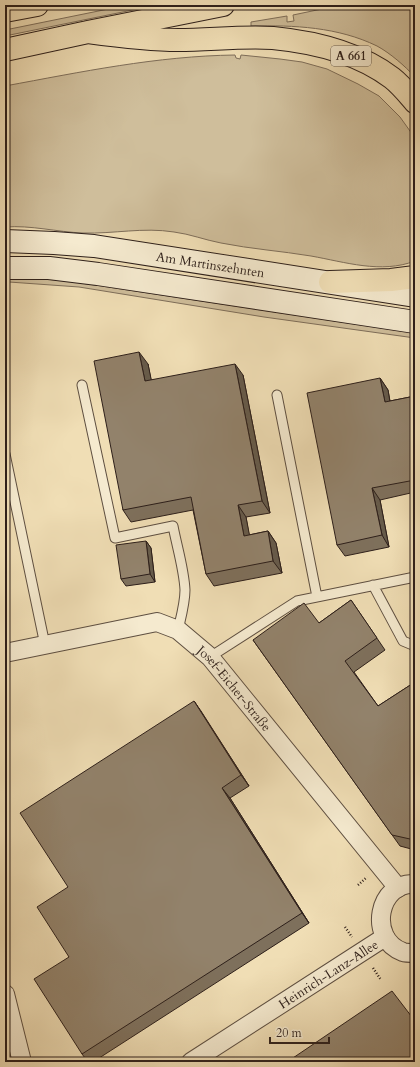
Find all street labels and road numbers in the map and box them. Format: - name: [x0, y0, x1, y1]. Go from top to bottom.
- road number: A 661: [331, 46, 371, 66]
- street label: Am Martinszehnten: [155, 248, 266, 283]
- street label: Josef-Eicher-Straße: [191, 640, 275, 736]
- street label: Heinrich-Lanz-Allee: [275, 936, 382, 1013]

